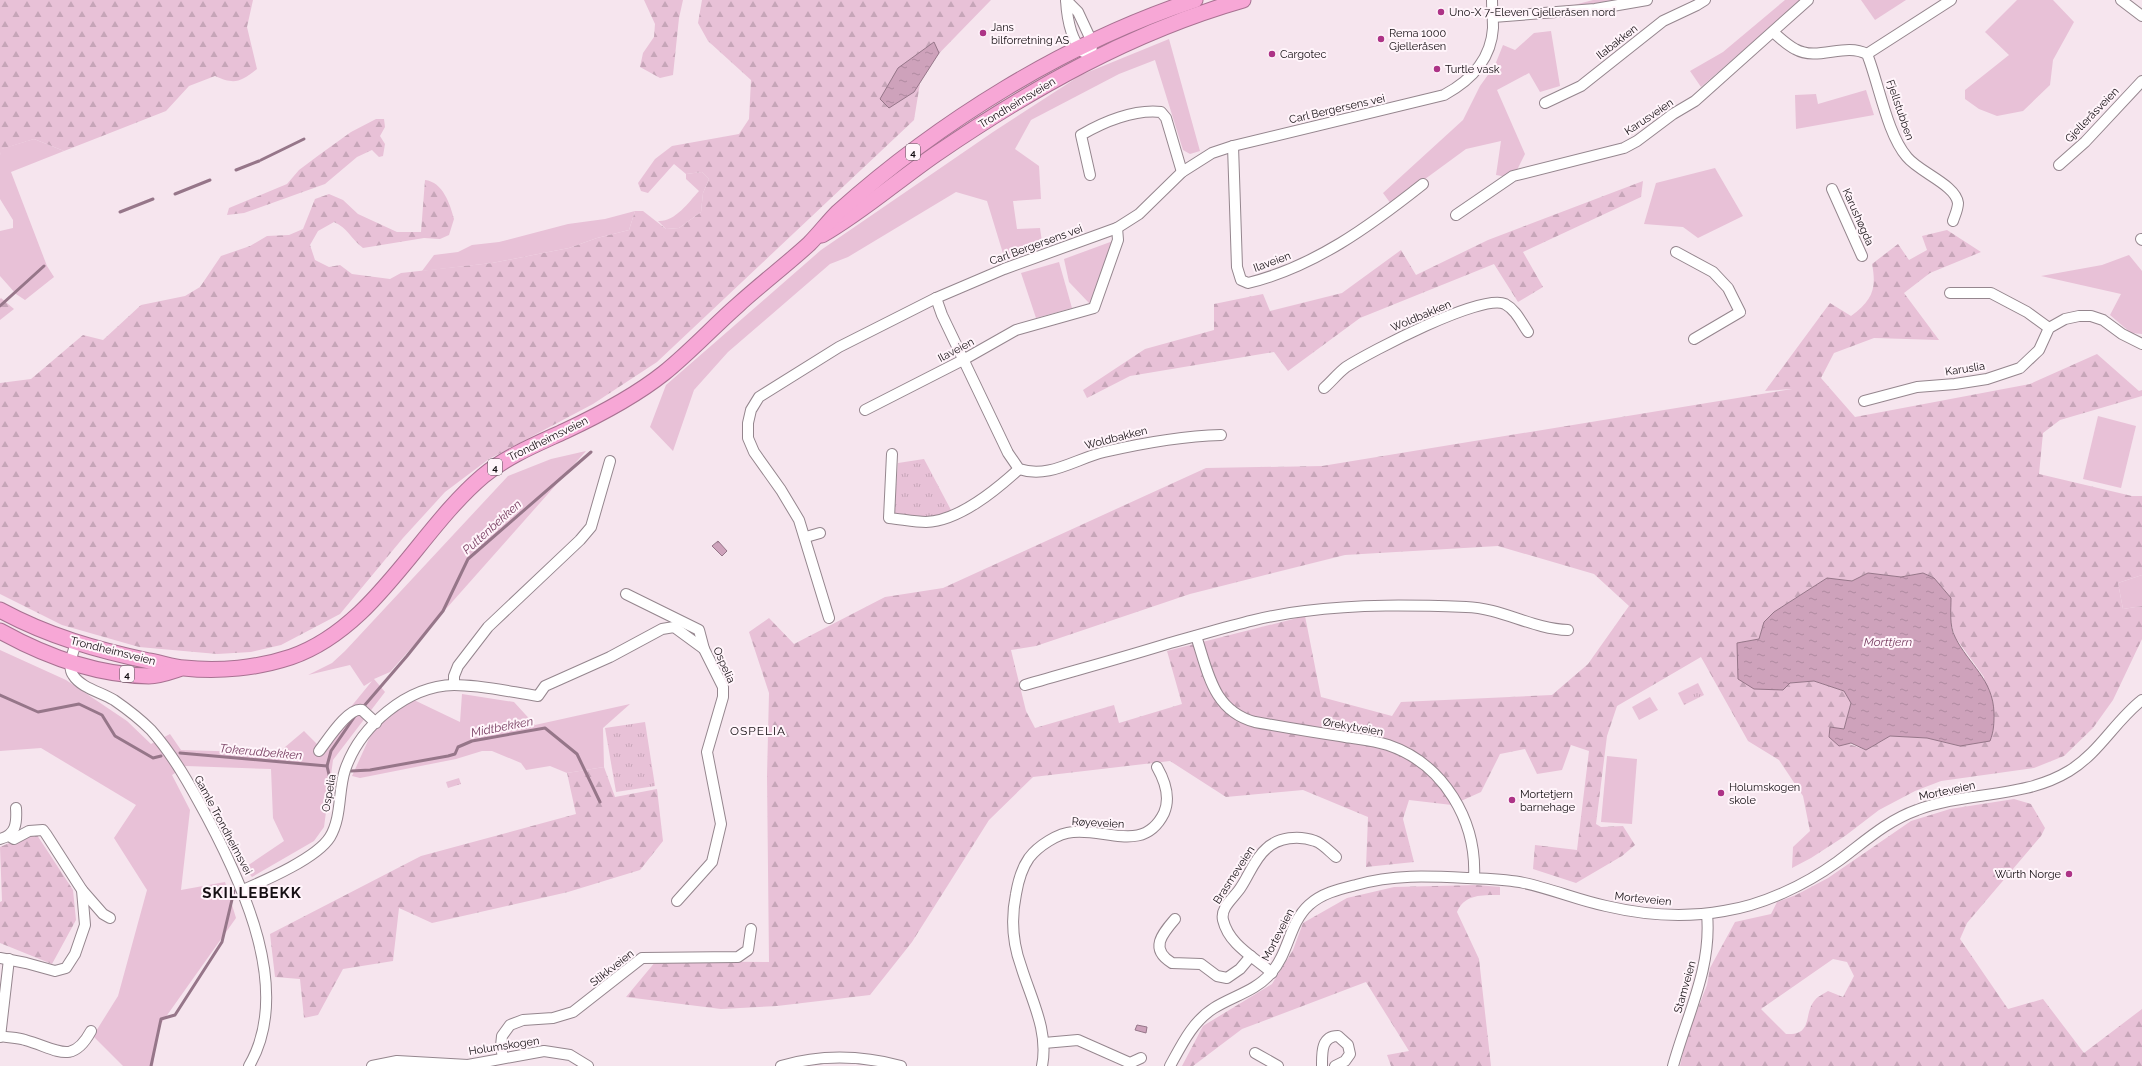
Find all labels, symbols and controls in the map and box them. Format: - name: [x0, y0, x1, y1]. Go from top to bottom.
- place label: Uno-X 7-Eleven Gjelleråsen nord: [1449, 6, 1616, 19]
- marker: Uno-X 7-Eleven Gjelleråsen nord: [1436, 7, 1446, 17]
- place label: Jans bilforretning AS: [991, 21, 1070, 47]
- street label: Ilabakken: [1594, 22, 1640, 62]
- place label: Rema 1000 Gjelleråsen: [1389, 27, 1447, 53]
- marker: Jans bilforretning AS: [978, 28, 988, 38]
- marker: Rema 1000 Gjelleråsen: [1376, 34, 1386, 44]
- place label: Cargotec: [1280, 48, 1327, 61]
- marker: Cargotec: [1267, 49, 1277, 59]
- place label: Turtle vask: [1445, 63, 1500, 76]
- marker: Turtle vask: [1432, 64, 1442, 74]
- street label: Trondheimsveien: [976, 75, 1058, 131]
- street label: Fjellstubben: [1884, 78, 1916, 142]
- street label: Gjelleråsveien: [2062, 85, 2122, 145]
- street label: Carl Bergersens vei: [1288, 92, 1386, 126]
- street label: Karusveien: [1622, 96, 1676, 138]
- road number: 4: [906, 144, 920, 160]
- street label: Karushøgda: [1840, 186, 1876, 248]
- street label: Carl Bergersens vei: [988, 222, 1084, 268]
- street label: Ilaveien: [1251, 249, 1293, 275]
- street label: Woldbakken: [1389, 297, 1453, 335]
- street label: Ilaveien: [936, 335, 976, 365]
- street label: Karuslia: [1944, 359, 1986, 379]
- street label: Trondheimsveien: [506, 414, 590, 464]
- street label: Woldbakken: [1083, 424, 1149, 452]
- road number: 4: [488, 459, 502, 475]
- water label: Puttenbekken: [460, 497, 524, 557]
- street label: Trondheimsveien: [69, 634, 157, 668]
- water label: Morttjern: [1864, 635, 1913, 649]
- street label: Ospelia: [710, 645, 738, 685]
- road number: 4: [120, 666, 134, 682]
- water label: Midtbekken: [470, 714, 535, 740]
- street label: Ørekytveien: [1322, 715, 1384, 739]
- district label: OSPELIA: [730, 724, 786, 738]
- water label: Tokerudbekken: [219, 741, 303, 763]
- street label: Gamle Trondheimsvei: [191, 773, 255, 877]
- street label: Ospelia: [319, 773, 339, 813]
- street label: Morteveien: [1918, 779, 1976, 803]
- place label: Holumskogen skole: [1729, 781, 1800, 807]
- place label: Mortetjern barnehage: [1520, 788, 1576, 814]
- marker: Holumskogen skole: [1716, 788, 1726, 798]
- marker: Mortetjern barnehage: [1507, 795, 1517, 805]
- street label: Røyeveien: [1071, 815, 1125, 831]
- street label: Brasmeveien: [1210, 844, 1258, 906]
- place label: Würth Norge: [1995, 868, 2062, 881]
- marker: Würth Norge: [2064, 869, 2074, 879]
- district label: SKILLEBEKK: [202, 884, 302, 902]
- street label: Morteveien: [1614, 890, 1672, 908]
- street label: Morteveien: [1259, 907, 1297, 963]
- street label: Stikkveien: [588, 947, 636, 989]
- street label: Stamveien: [1671, 959, 1699, 1015]
- street label: Holumskogen: [468, 1034, 540, 1058]

